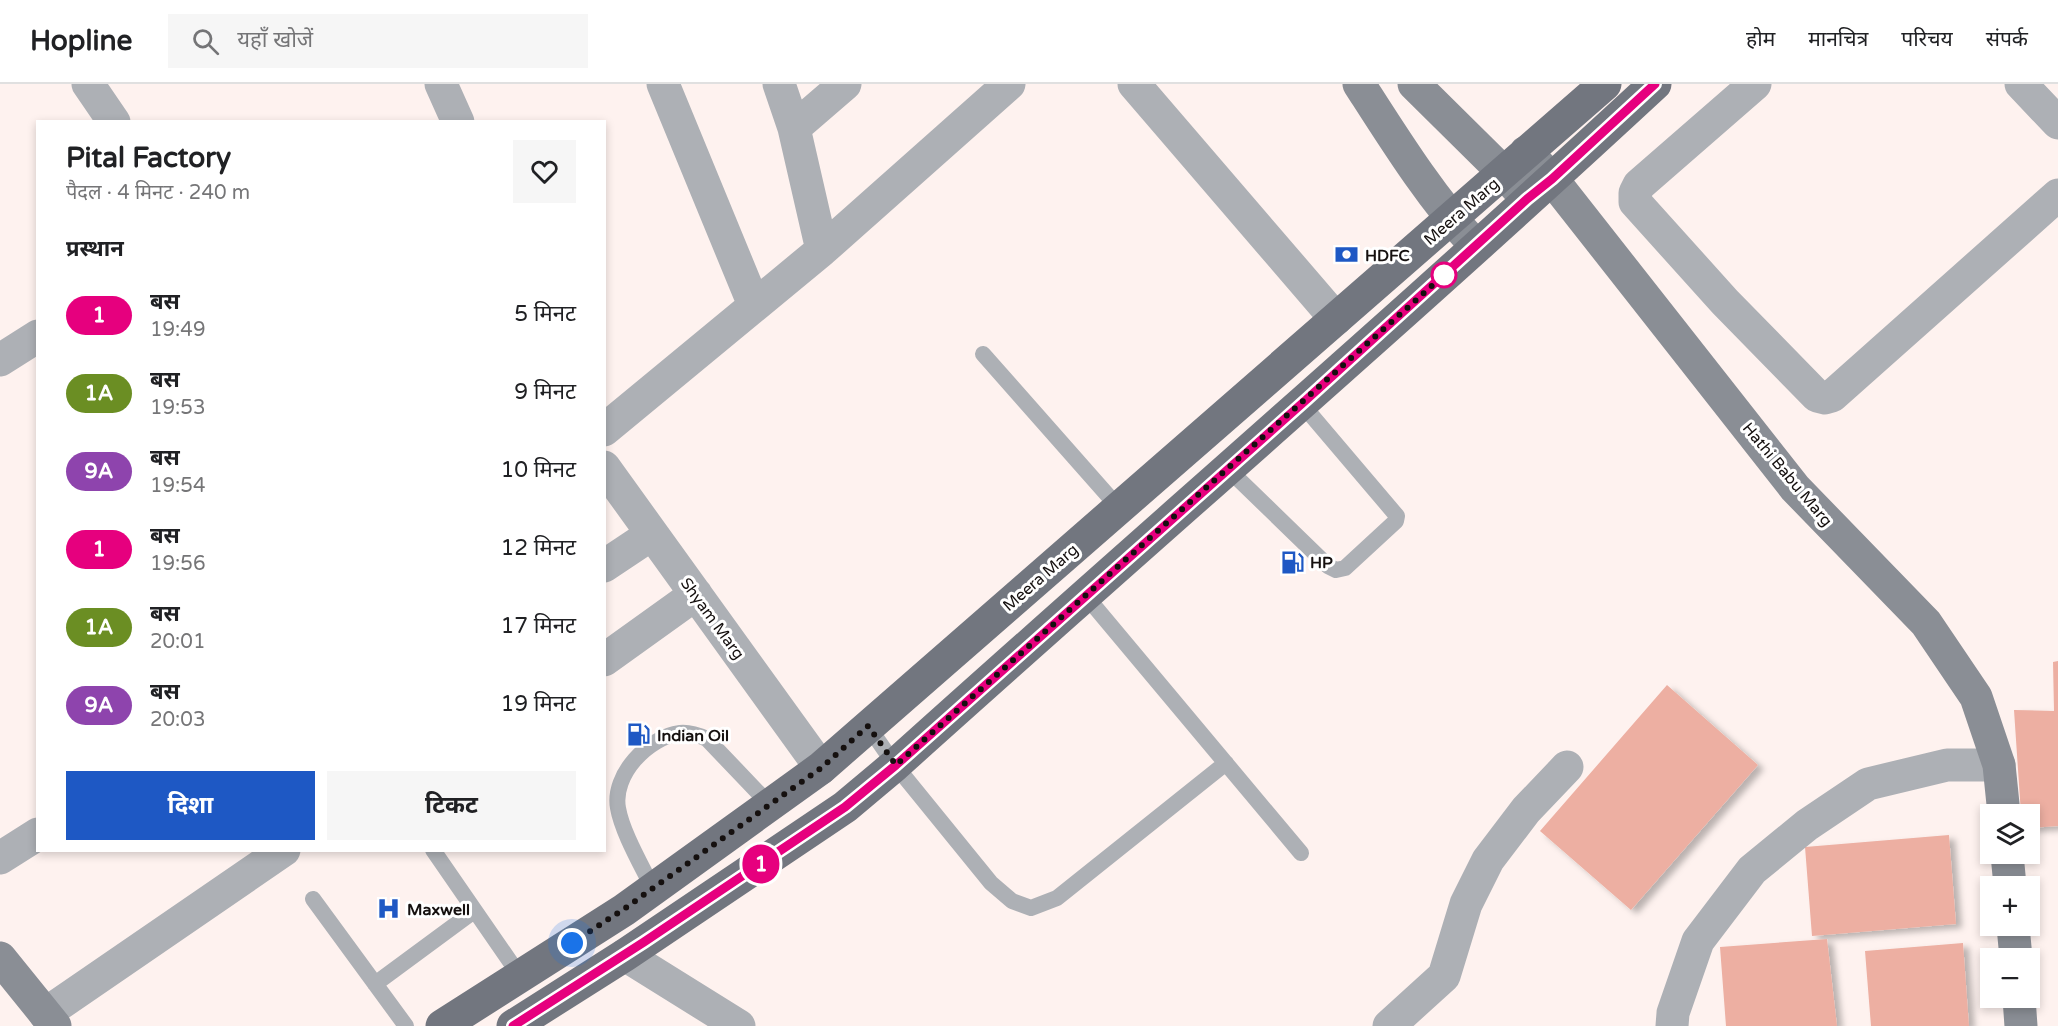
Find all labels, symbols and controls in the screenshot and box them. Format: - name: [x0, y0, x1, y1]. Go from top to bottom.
- search box: [168, 14, 588, 68]
- text: Hopline: [30, 24, 132, 58]
- icon: search: [189, 25, 222, 58]
- text: यहाँ खोजें: [237, 27, 313, 53]
- text: होम: [1746, 27, 1775, 52]
- text: मानचित्र: [1808, 27, 1868, 52]
- text: परिचय: [1901, 27, 1953, 52]
- text: संपर्क: [1986, 27, 2028, 52]
- button: heart: [513, 140, 576, 203]
- text: Pital Factory: [66, 141, 231, 175]
- street label: Meera Marg: [1420, 174, 1503, 250]
- text: पैदल · 4 मिनट · 240 m: [66, 181, 250, 205]
- text: प्रस्थान: [66, 236, 124, 262]
- bank icon: HDFC: [1334, 242, 1360, 268]
- place label: HDFC: [1365, 246, 1410, 266]
- unlabelled marker: [1431, 262, 1457, 288]
- text: बस: [150, 289, 180, 315]
- text: 5 मिनट: [514, 301, 576, 327]
- text: 1: [92, 303, 106, 328]
- text: 19:49: [150, 318, 205, 342]
- text: बस: [150, 367, 180, 393]
- text: 9 मिनट: [514, 379, 576, 405]
- text: 1A: [85, 381, 113, 406]
- text: 19:53: [150, 396, 205, 420]
- street label: Hathi Babu Marg: [1738, 419, 1836, 531]
- text: बस: [150, 445, 180, 471]
- text: 10 मिनट: [500, 457, 576, 483]
- text: 9A: [85, 459, 113, 484]
- text: 19:54: [150, 474, 205, 498]
- text: बस: [150, 523, 180, 549]
- text: 12 मिनट: [500, 535, 576, 561]
- text: 1: [92, 537, 106, 562]
- street label: Meera Marg: [999, 540, 1082, 616]
- fuel station icon: HP: [1279, 549, 1305, 575]
- text: 19:56: [150, 552, 205, 576]
- place label: HP: [1310, 553, 1333, 573]
- street label: Shyam Marg: [676, 574, 749, 663]
- text: बस: [150, 601, 180, 627]
- text: 17 मिनट: [500, 613, 576, 639]
- text: 1A: [85, 615, 113, 640]
- text: 20:01: [150, 630, 205, 654]
- text: बस: [150, 679, 180, 705]
- text: 19 मिनट: [500, 691, 576, 717]
- text: 9A: [85, 693, 113, 718]
- text: 20:03: [150, 708, 205, 732]
- fuel station icon: Indian Oil: [626, 722, 652, 748]
- place label: Indian Oil: [657, 726, 729, 746]
- button: दिशा: [66, 771, 315, 840]
- button: टिकट: [327, 771, 576, 840]
- map controls: [1980, 804, 2040, 1008]
- button: layers: [1980, 804, 2040, 864]
- line badge: 1: [742, 844, 780, 884]
- text: 1: [754, 852, 768, 877]
- button: +: [1980, 876, 2040, 936]
- hospital icon: Maxwell: [376, 896, 402, 922]
- place label: Maxwell: [407, 900, 470, 920]
- your location: [557, 928, 587, 958]
- button: −: [1980, 948, 2040, 1008]

